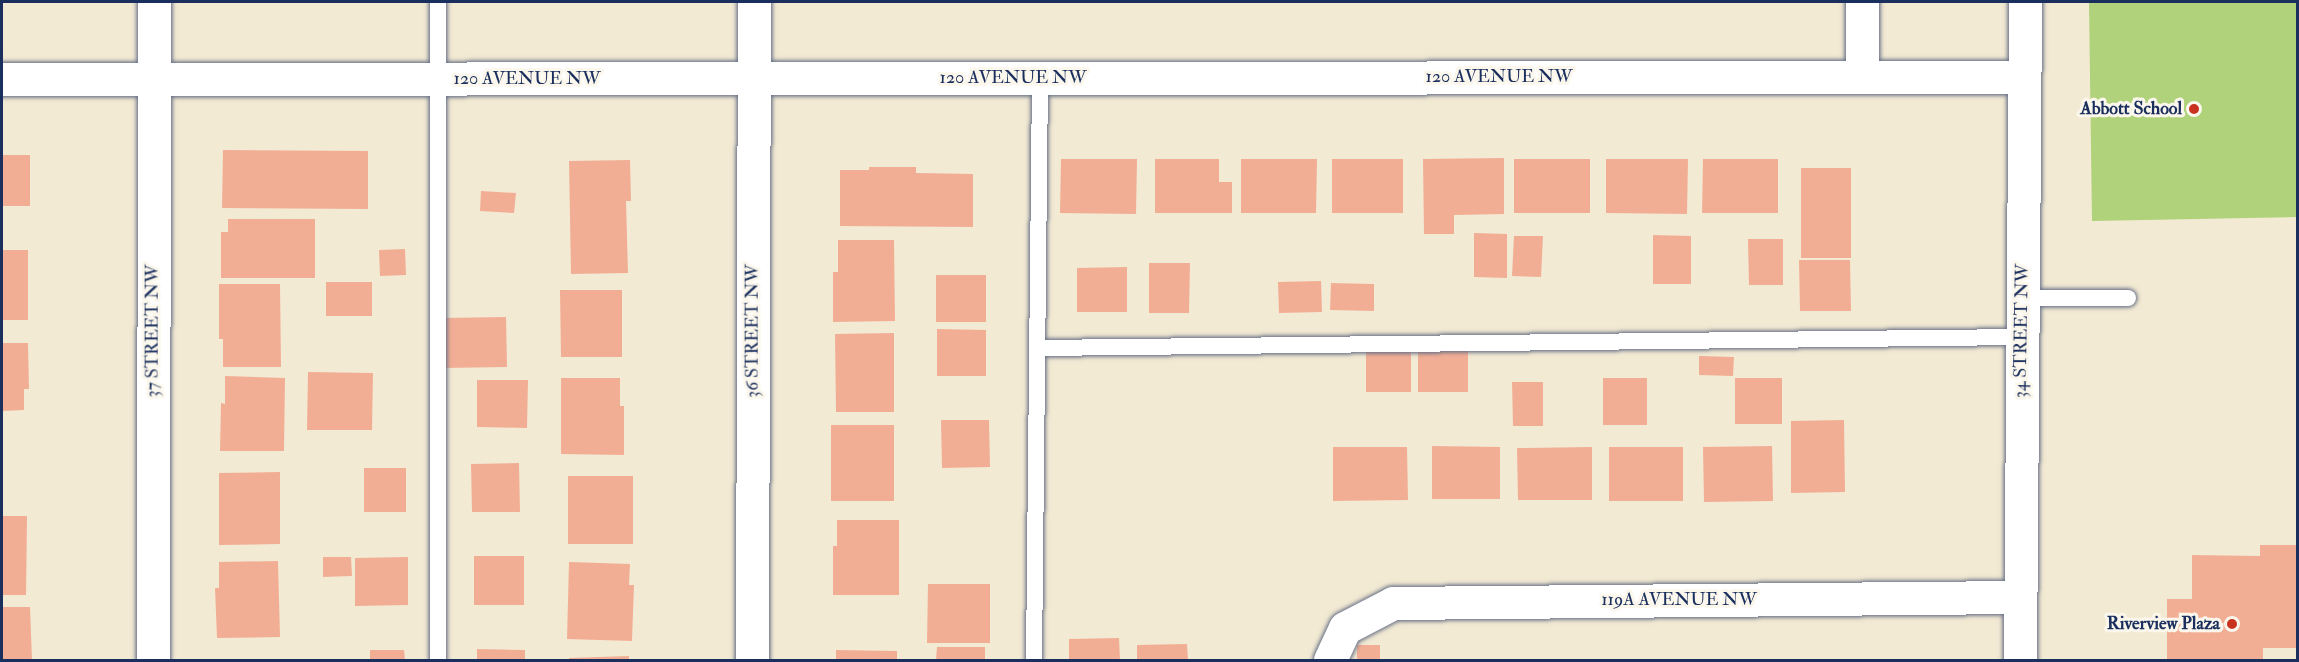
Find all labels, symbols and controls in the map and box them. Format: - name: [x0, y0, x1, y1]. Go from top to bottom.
- street label: 120 AVENUE NW: [1426, 66, 1572, 88]
- street label: 120 AVENUE NW: [940, 67, 1086, 89]
- street label: 120 AVENUE NW: [454, 68, 600, 90]
- place label: Abbott School: [2080, 98, 2182, 120]
- marker: Abbott School: [2187, 102, 2201, 116]
- street label: 36 STREET NW: [742, 264, 764, 398]
- street label: 34 STREET NW: [2010, 264, 2034, 398]
- street label: 37 STREET NW: [142, 265, 164, 397]
- street label: 119A AVENUE NW: [1601, 589, 1757, 611]
- place label: Riverview Plaza: [2107, 613, 2220, 635]
- marker: Riverview Plaza: [2225, 617, 2239, 631]

